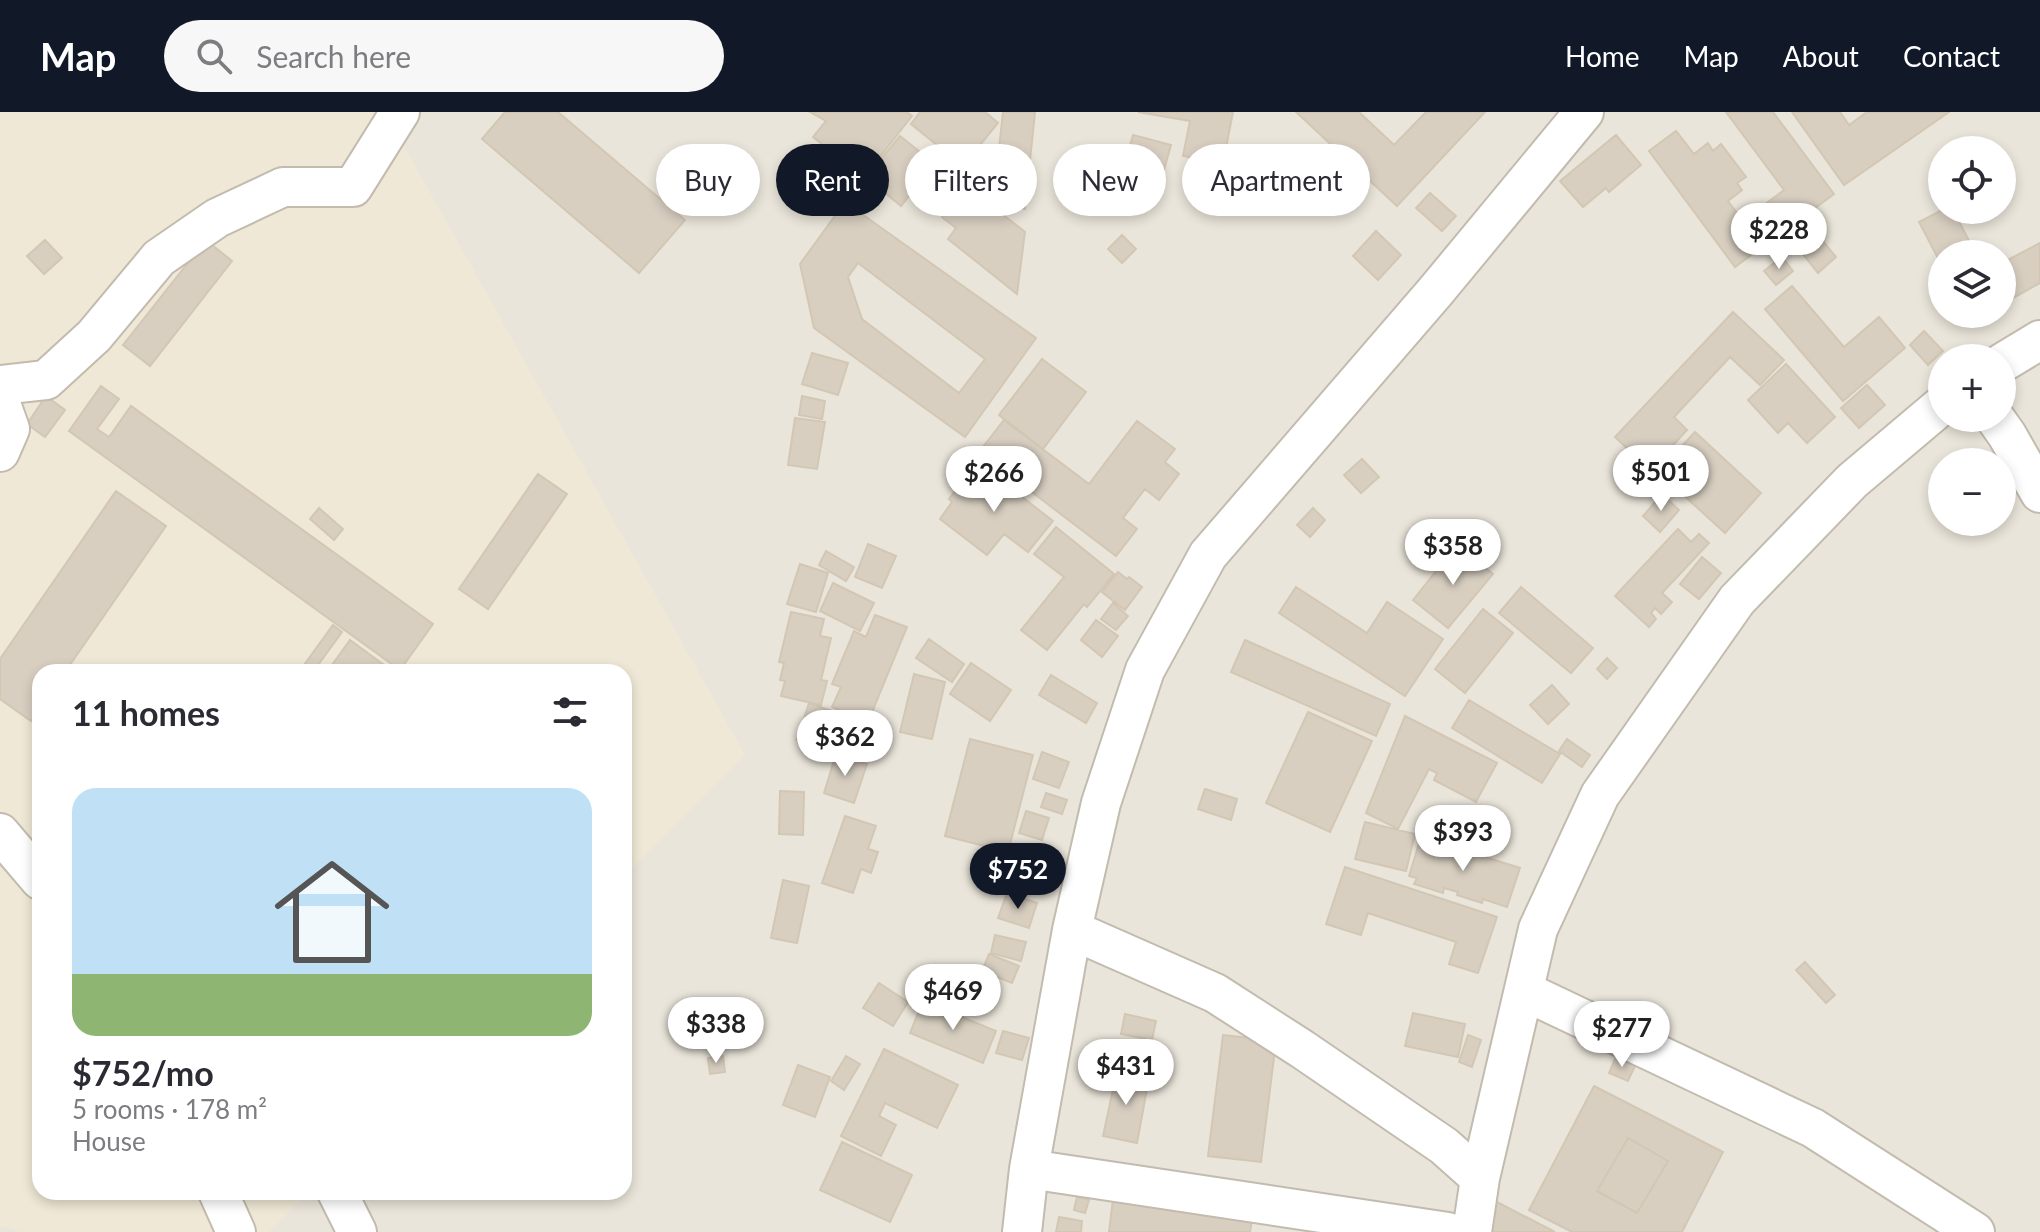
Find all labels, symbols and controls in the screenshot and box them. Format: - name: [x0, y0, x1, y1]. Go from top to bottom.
- search box: [164, 20, 724, 92]
- text: Map: [40, 33, 116, 79]
- icon: search: [192, 34, 236, 78]
- text: Search here: [256, 38, 411, 74]
- text: Home: [1565, 39, 1640, 73]
- text: Map: [1684, 39, 1739, 73]
- text: About: [1783, 39, 1859, 73]
- text: Contact: [1903, 39, 2000, 73]
- map controls: [1928, 136, 2016, 536]
- button: locate: [1928, 136, 2016, 224]
- chip: Buy: [656, 144, 760, 216]
- chip: Rent: [776, 144, 889, 216]
- chip: Filters: [905, 144, 1037, 216]
- chip: New: [1053, 144, 1166, 216]
- chip: Apartment: [1182, 144, 1370, 216]
- pin: $228: [1732, 203, 1826, 271]
- text: $228: [1749, 213, 1809, 245]
- button: layers: [1928, 240, 2016, 328]
- button: +: [1928, 344, 2016, 432]
- pin: $501: [1614, 445, 1708, 513]
- pin: $266: [947, 446, 1041, 514]
- button: −: [1928, 448, 2016, 536]
- text: $501: [1631, 455, 1691, 487]
- text: $266: [964, 456, 1024, 488]
- pin: $358: [1406, 519, 1500, 587]
- text: $358: [1423, 529, 1483, 561]
- icon: filters: [548, 690, 592, 734]
- text: 11 homes: [72, 692, 220, 733]
- pin: $362: [798, 710, 892, 778]
- text: $362: [815, 720, 875, 752]
- pin: $393: [1416, 805, 1510, 873]
- text: $393: [1433, 815, 1493, 847]
- icon: home: [260, 840, 404, 984]
- pin: $752: [971, 843, 1065, 911]
- text: $752: [988, 853, 1048, 885]
- pin: $469: [906, 964, 1000, 1032]
- text: $469: [923, 974, 983, 1006]
- pin: $338: [669, 997, 763, 1065]
- pin: $277: [1575, 1001, 1669, 1069]
- text: $338: [686, 1007, 746, 1039]
- text: $277: [1592, 1011, 1652, 1043]
- pin: $431: [1079, 1039, 1173, 1107]
- text: $431: [1096, 1049, 1156, 1081]
- text: $752/mo: [72, 1052, 214, 1093]
- text: 5 rooms · 178 m²: [72, 1093, 267, 1125]
- text: House: [72, 1125, 146, 1157]

